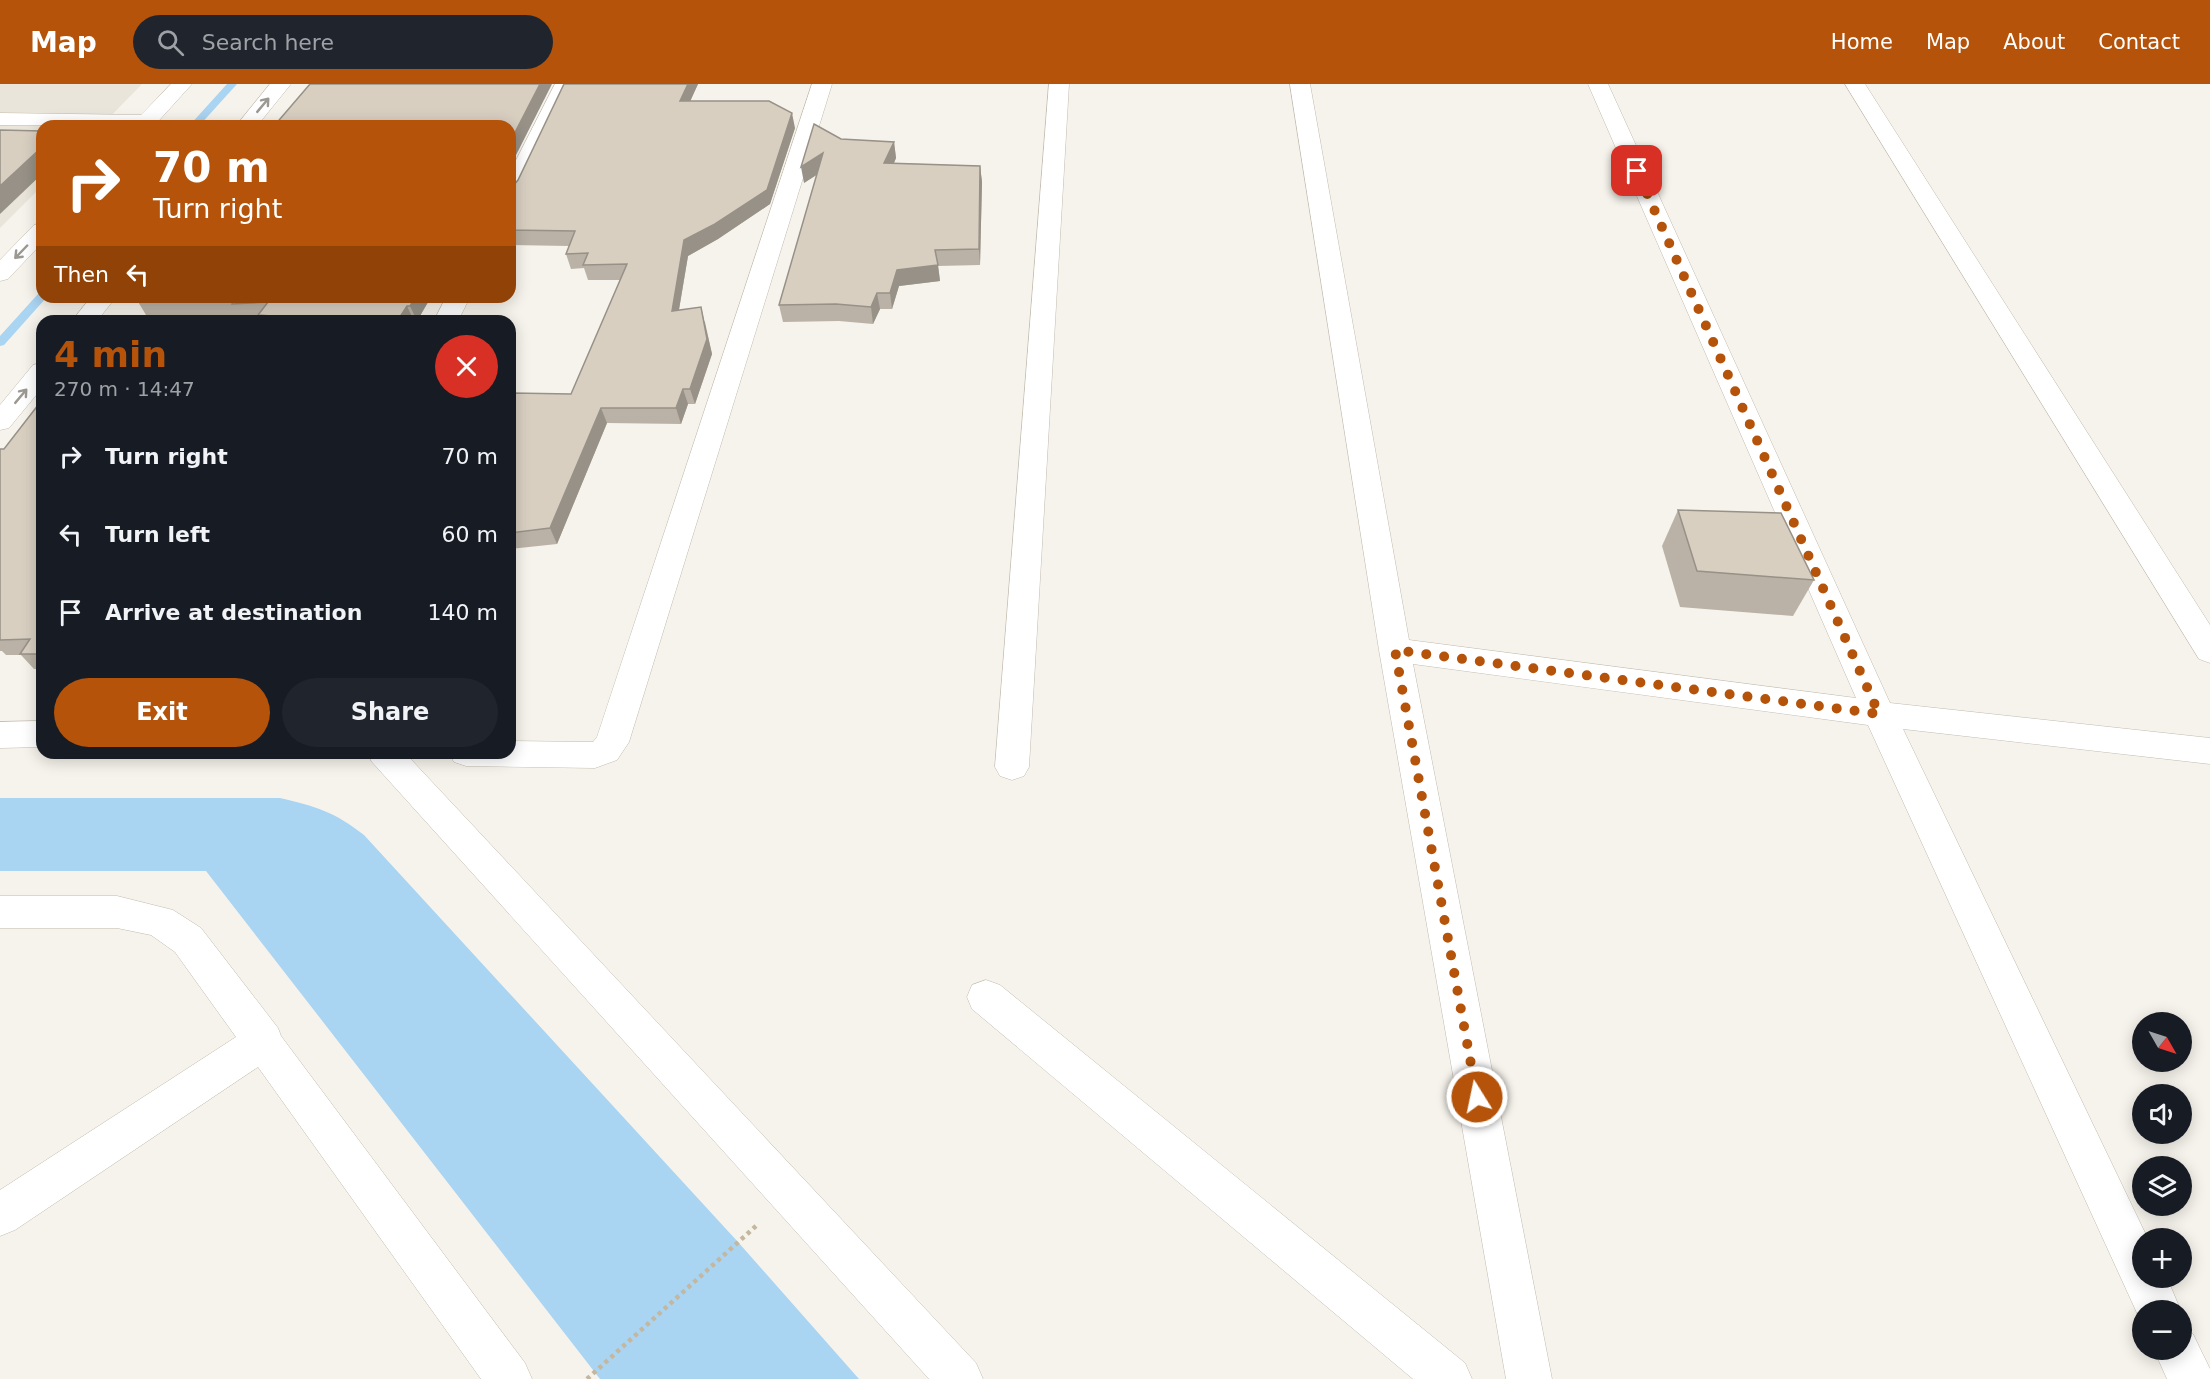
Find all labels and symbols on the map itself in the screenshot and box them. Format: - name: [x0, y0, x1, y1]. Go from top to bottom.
- one-way arrow: [257, 97, 270, 113]
- pin: [1611, 145, 1662, 196]
- one-way arrow: [14, 244, 28, 259]
- one-way arrow: [14, 389, 28, 404]
- north arrow: [2132, 1012, 2192, 1072]
- position arrow: [1445, 1065, 1509, 1129]

